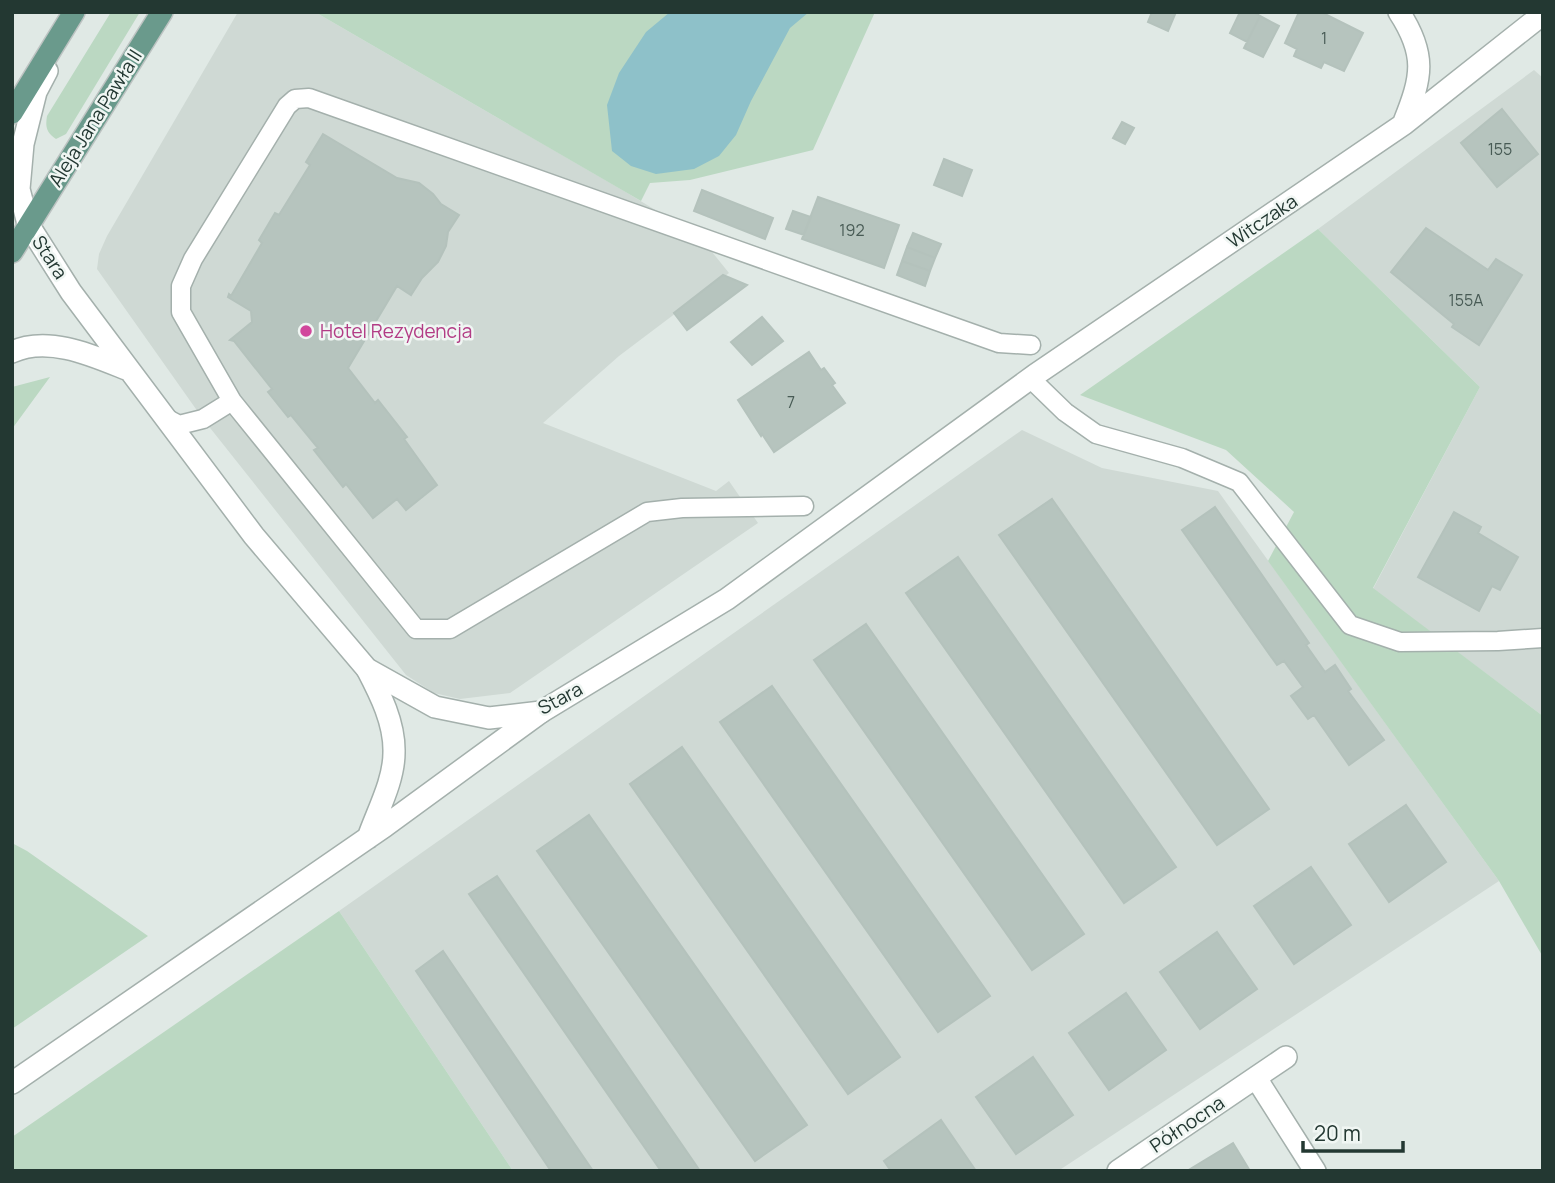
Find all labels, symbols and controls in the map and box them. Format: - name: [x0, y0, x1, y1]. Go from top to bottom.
- house number: 1: [1321, 27, 1327, 49]
- street label: Aleja Jana Pawła II: [42, 44, 148, 192]
- house number: 155: [1488, 138, 1512, 160]
- street label: Witczaka: [1222, 188, 1302, 254]
- house number: 192: [839, 219, 865, 241]
- street label: Stara: [26, 230, 74, 284]
- house number: 155A: [1449, 289, 1483, 311]
- place label: Hotel Rezydencja: [320, 318, 472, 344]
- marker: Hotel Rezydencja: [298, 323, 314, 339]
- house number: 7: [787, 391, 795, 413]
- street label: Stara: [533, 676, 587, 720]
- street label: Północna: [1145, 1090, 1229, 1158]
- scale bar: [1303, 1110, 1403, 1154]
- text: 20 m: [1314, 1119, 1361, 1147]

